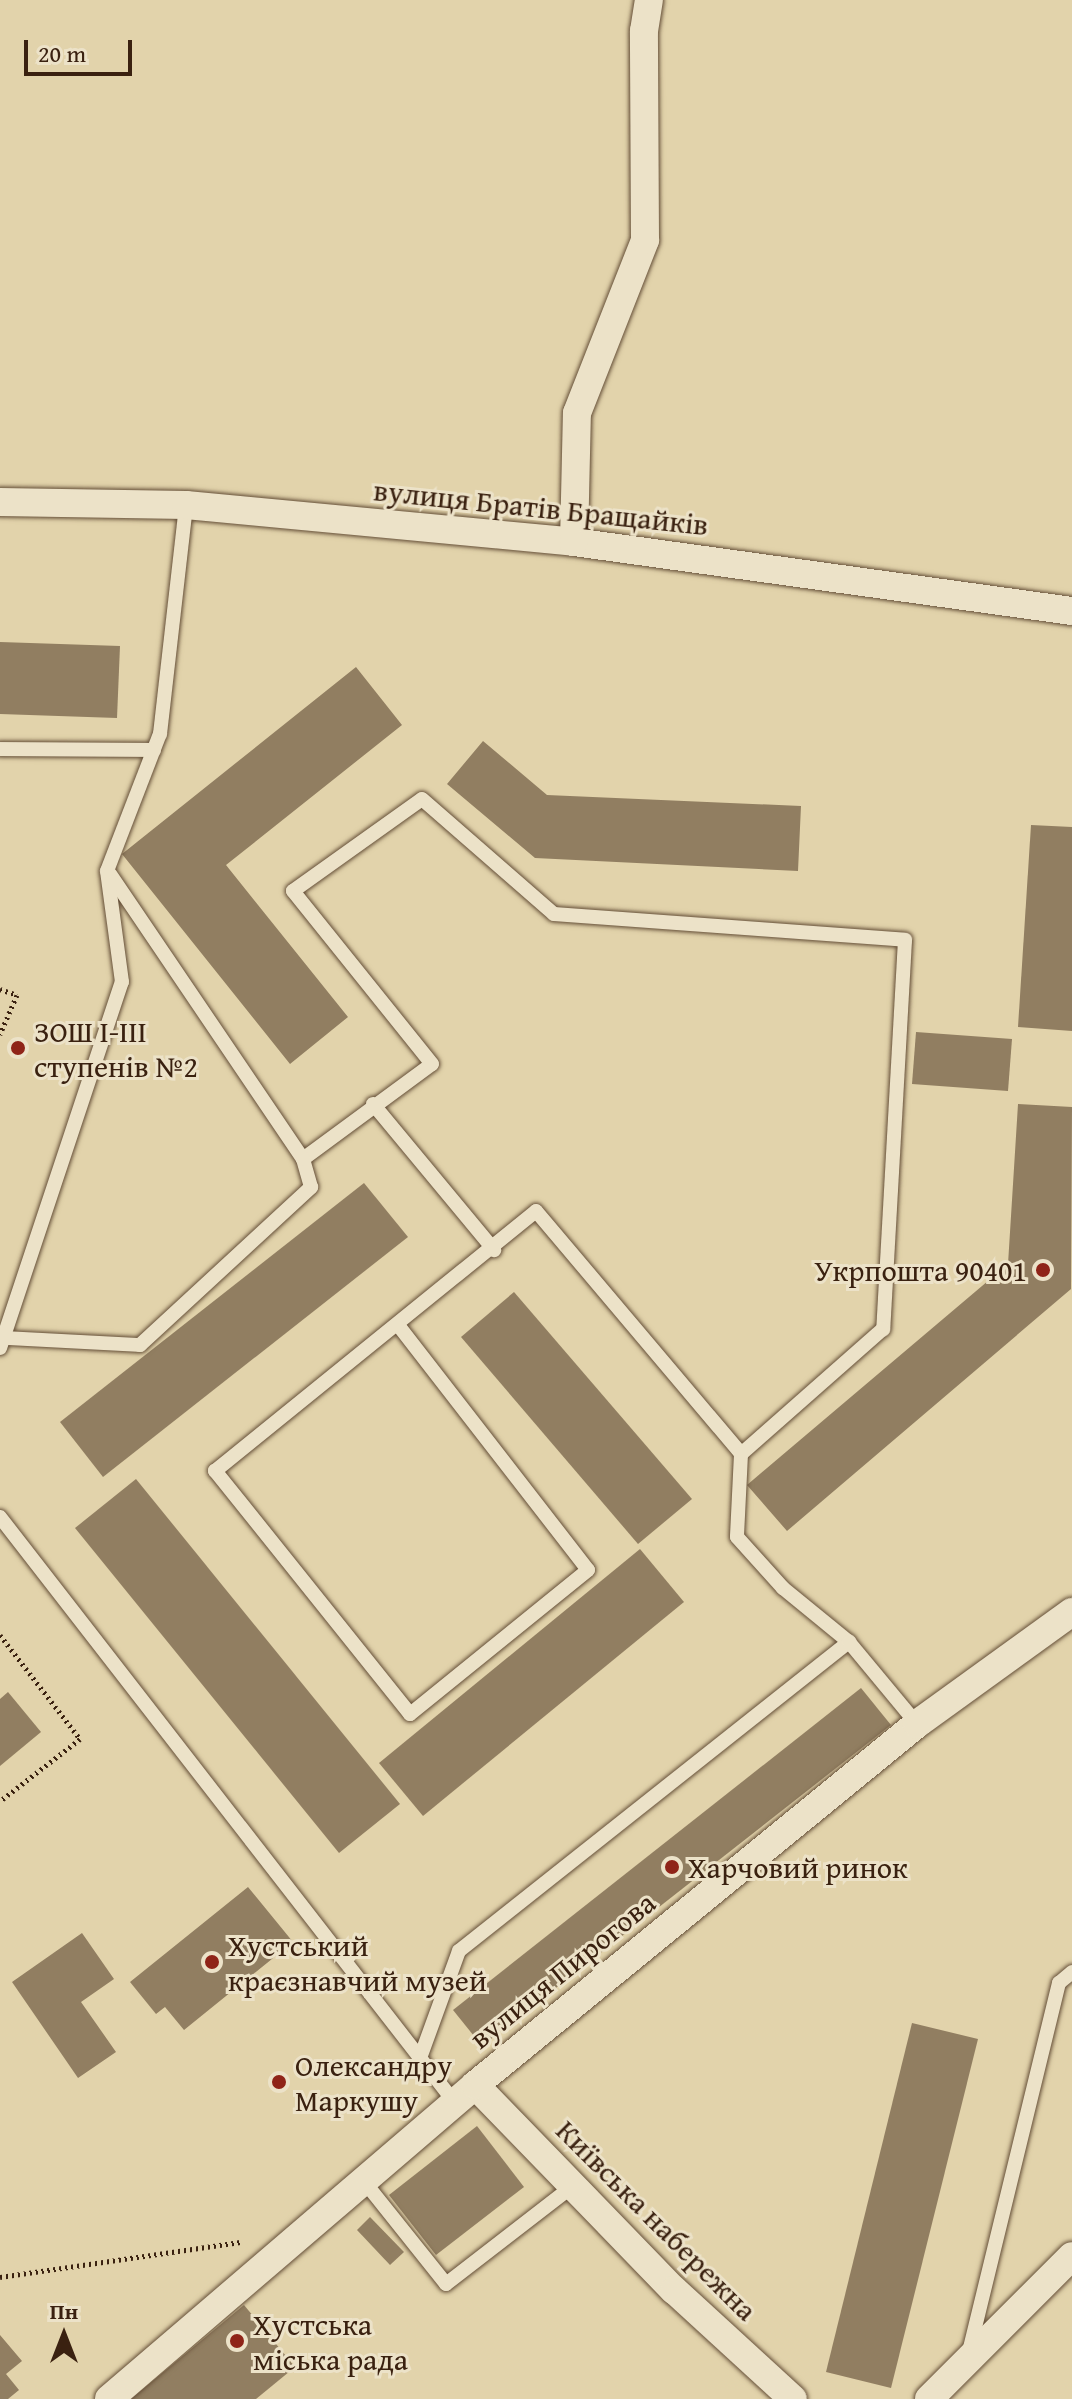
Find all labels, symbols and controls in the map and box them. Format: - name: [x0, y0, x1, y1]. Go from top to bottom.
- scale bar: [28, 24, 136, 74]
- text: 20 m: [38, 36, 86, 71]
- street label: вулиця Братів Бращайків: [372, 472, 710, 542]
- place label: ЗОШ І-ІІІ ступенів №2: [34, 1013, 198, 1084]
- marker: ЗОШ І-ІІІ ступенів №2: [9, 1039, 27, 1057]
- place label: Укрпошта 90401: [814, 1252, 1027, 1288]
- marker: Укрпошта 90401: [1034, 1261, 1052, 1279]
- place label: Харчовий ринок: [688, 1849, 908, 1885]
- marker: Харчовий ринок: [663, 1858, 681, 1876]
- street label: вулиця Пирогова: [462, 1884, 662, 2056]
- place label: Хустський краєзнавчий музей: [228, 1927, 487, 1998]
- marker: Хустський краєзнавчий музей: [203, 1953, 221, 1971]
- place label: Олександру Маркушу: [295, 2047, 452, 2118]
- marker: Олександру Маркушу: [270, 2073, 288, 2091]
- street label: Київська набережна: [549, 2112, 765, 2328]
- north arrow: [24, 2295, 104, 2375]
- text: Пн: [50, 2295, 78, 2327]
- place label: Хустська міська рада: [253, 2306, 408, 2376]
- marker: Хустська міська рада: [228, 2332, 246, 2350]

